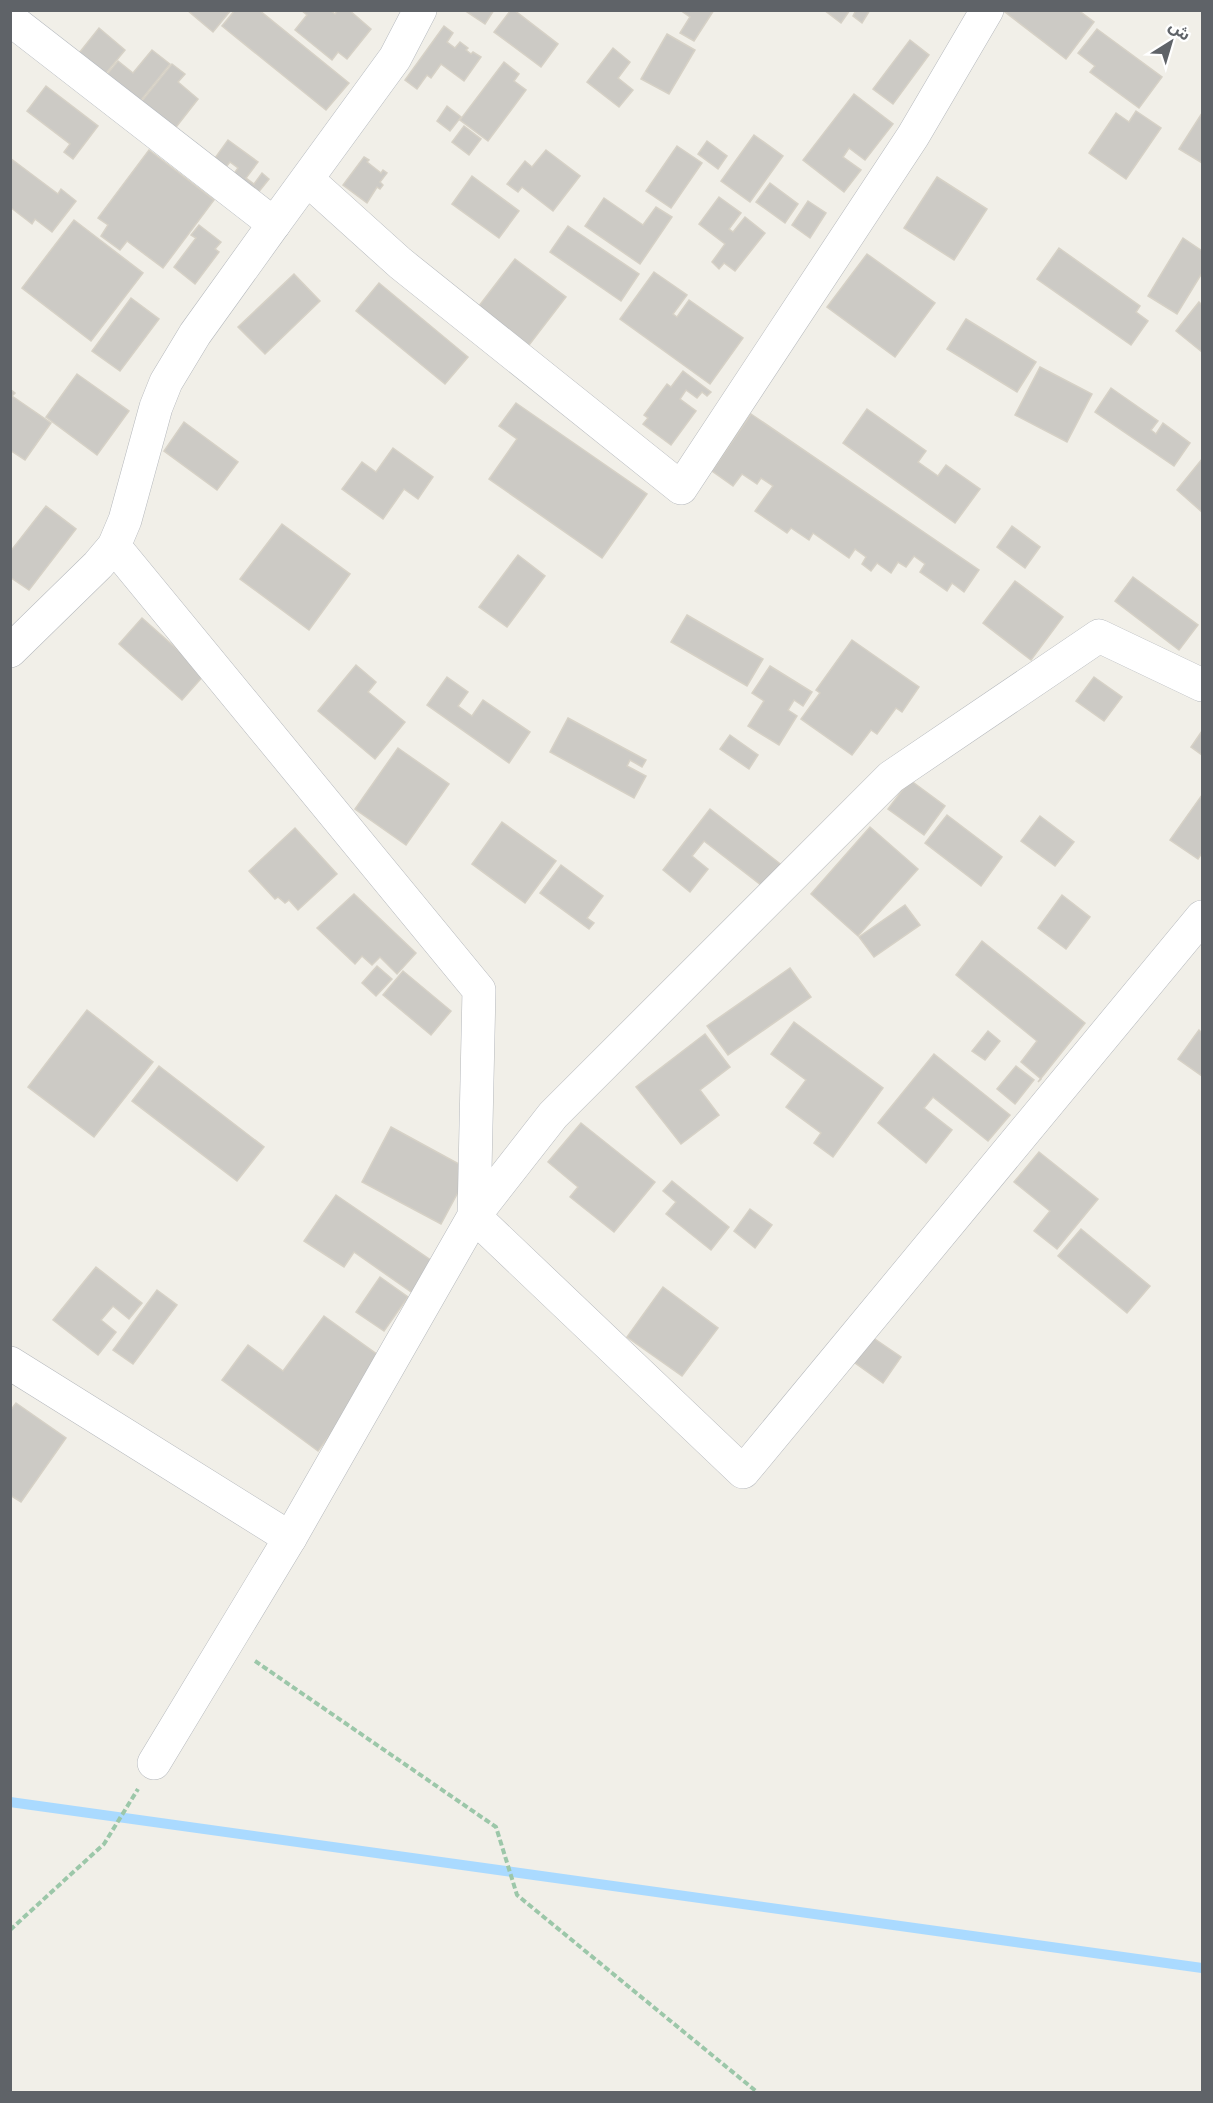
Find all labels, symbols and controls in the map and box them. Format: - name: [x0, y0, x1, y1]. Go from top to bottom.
- north arrow: [1141, 12, 1201, 72]
- text: ش: [1165, 16, 1194, 45]

